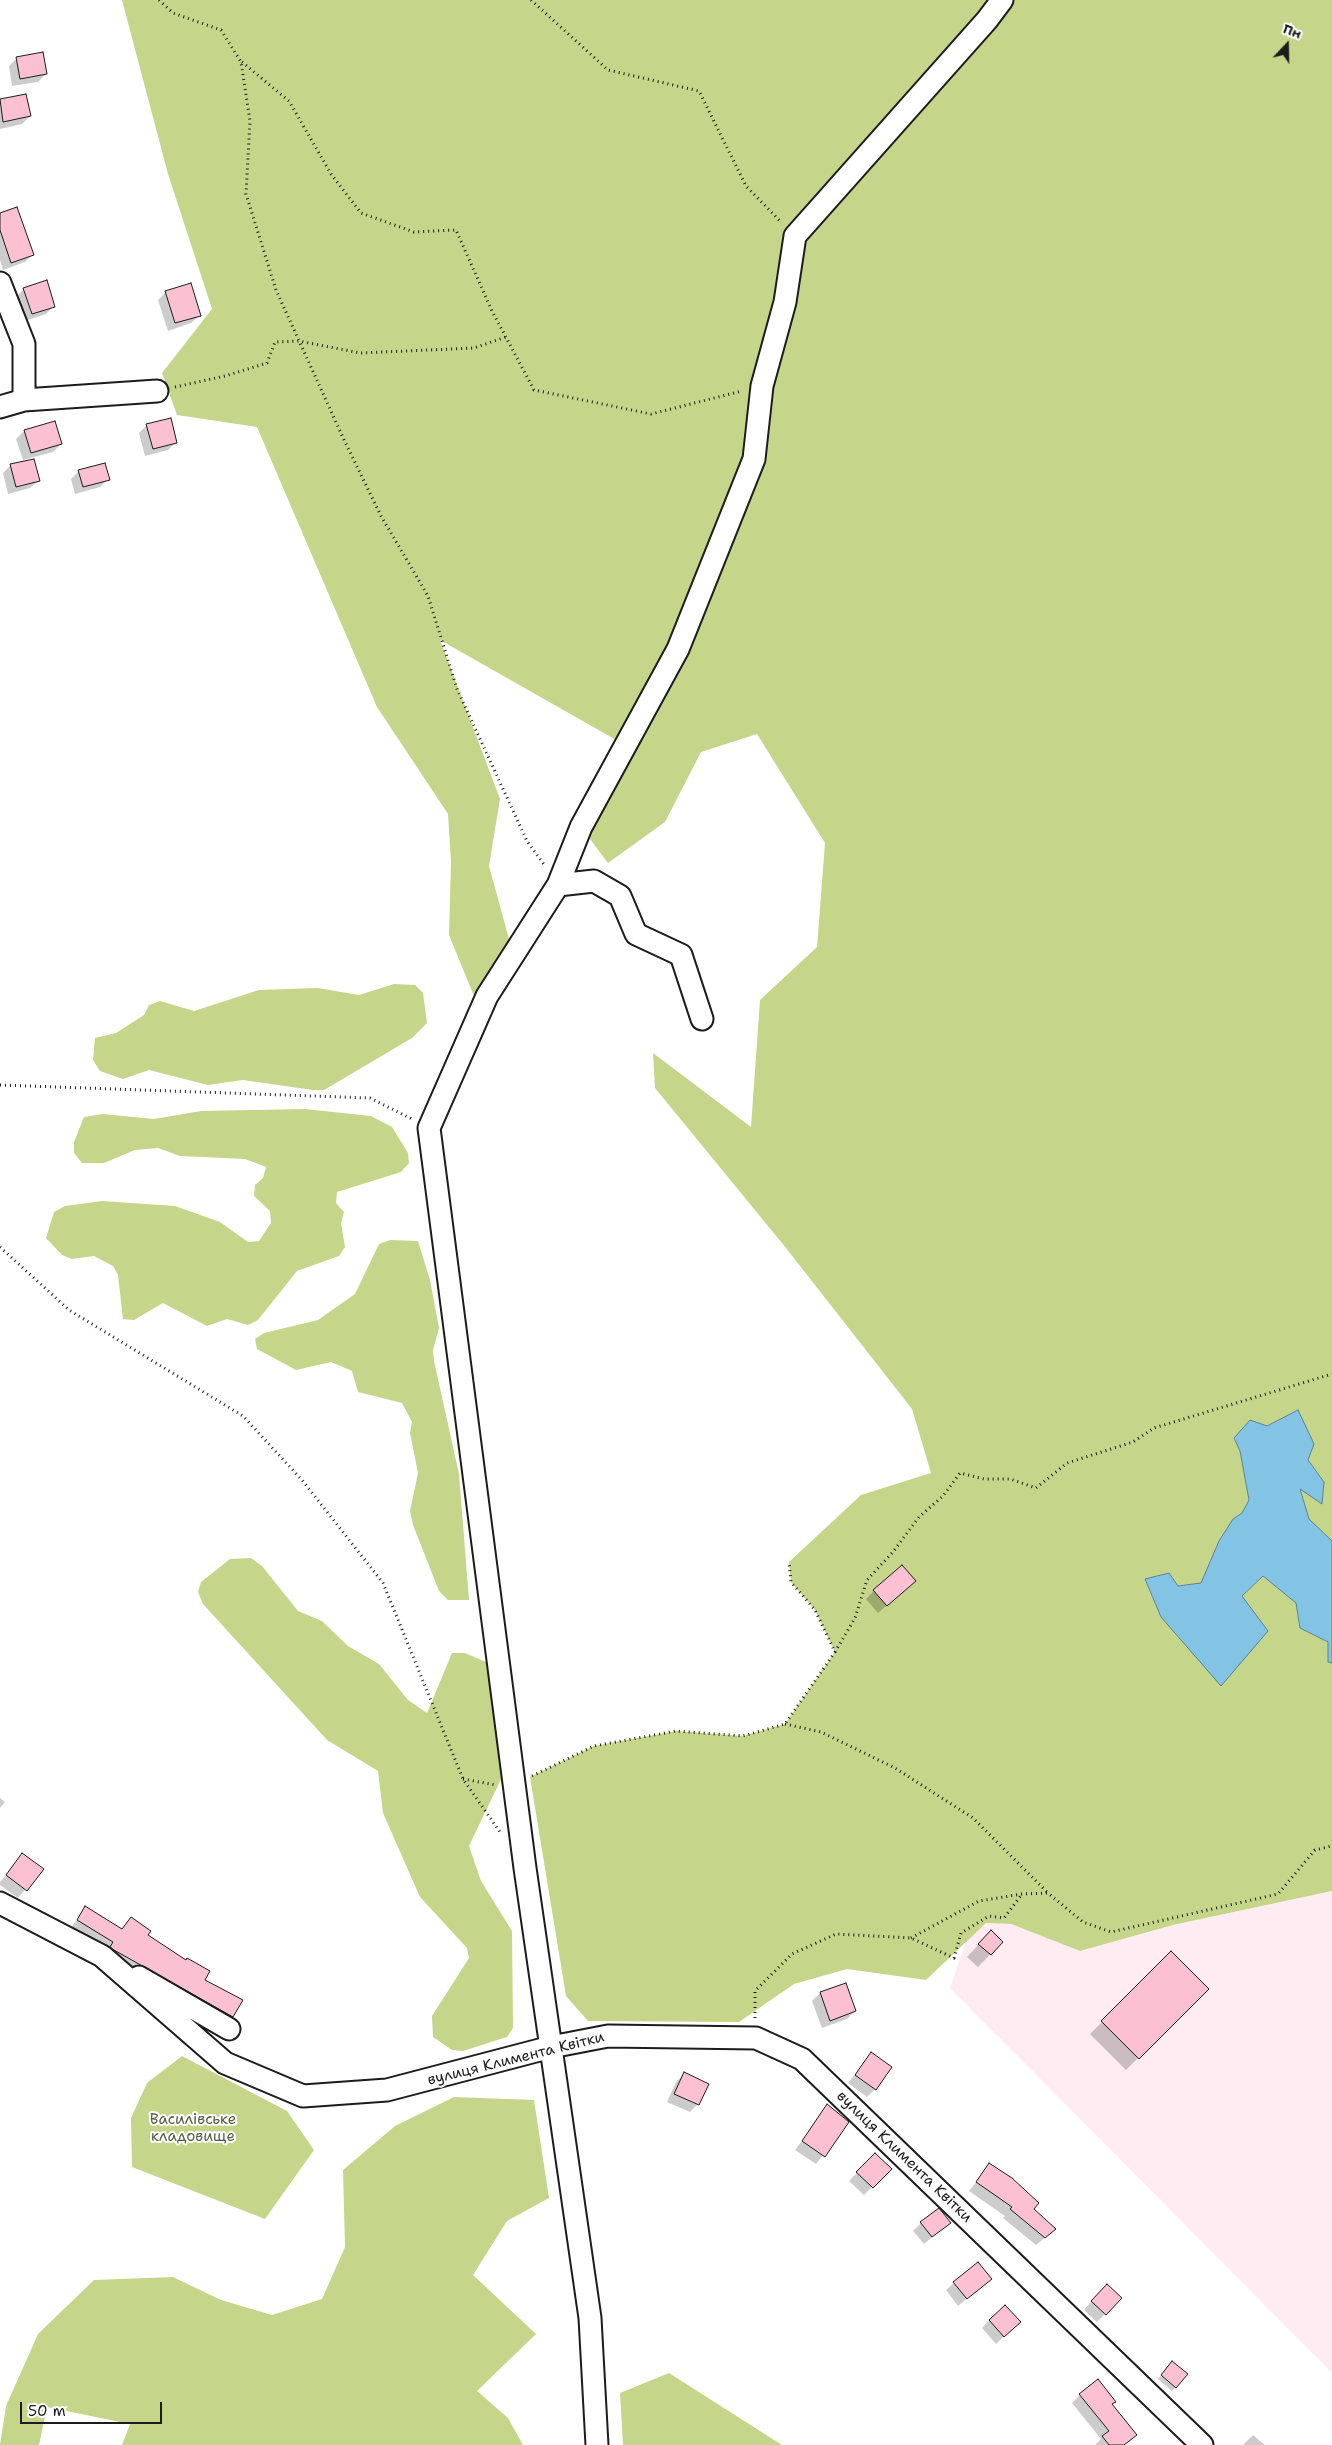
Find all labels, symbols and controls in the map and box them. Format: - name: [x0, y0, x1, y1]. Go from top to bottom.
- text: Пн: [1281, 19, 1304, 43]
- north arrow: [1262, 20, 1312, 70]
- street label: вулиця Климента Квітки: [426, 2028, 606, 2090]
- street label: вулиця Климента Квітки: [832, 2087, 976, 2227]
- park label: Василівське кладовище: [150, 2111, 236, 2146]
- scale bar: [22, 2392, 165, 2424]
- text: 50 m: [28, 2401, 66, 2421]

